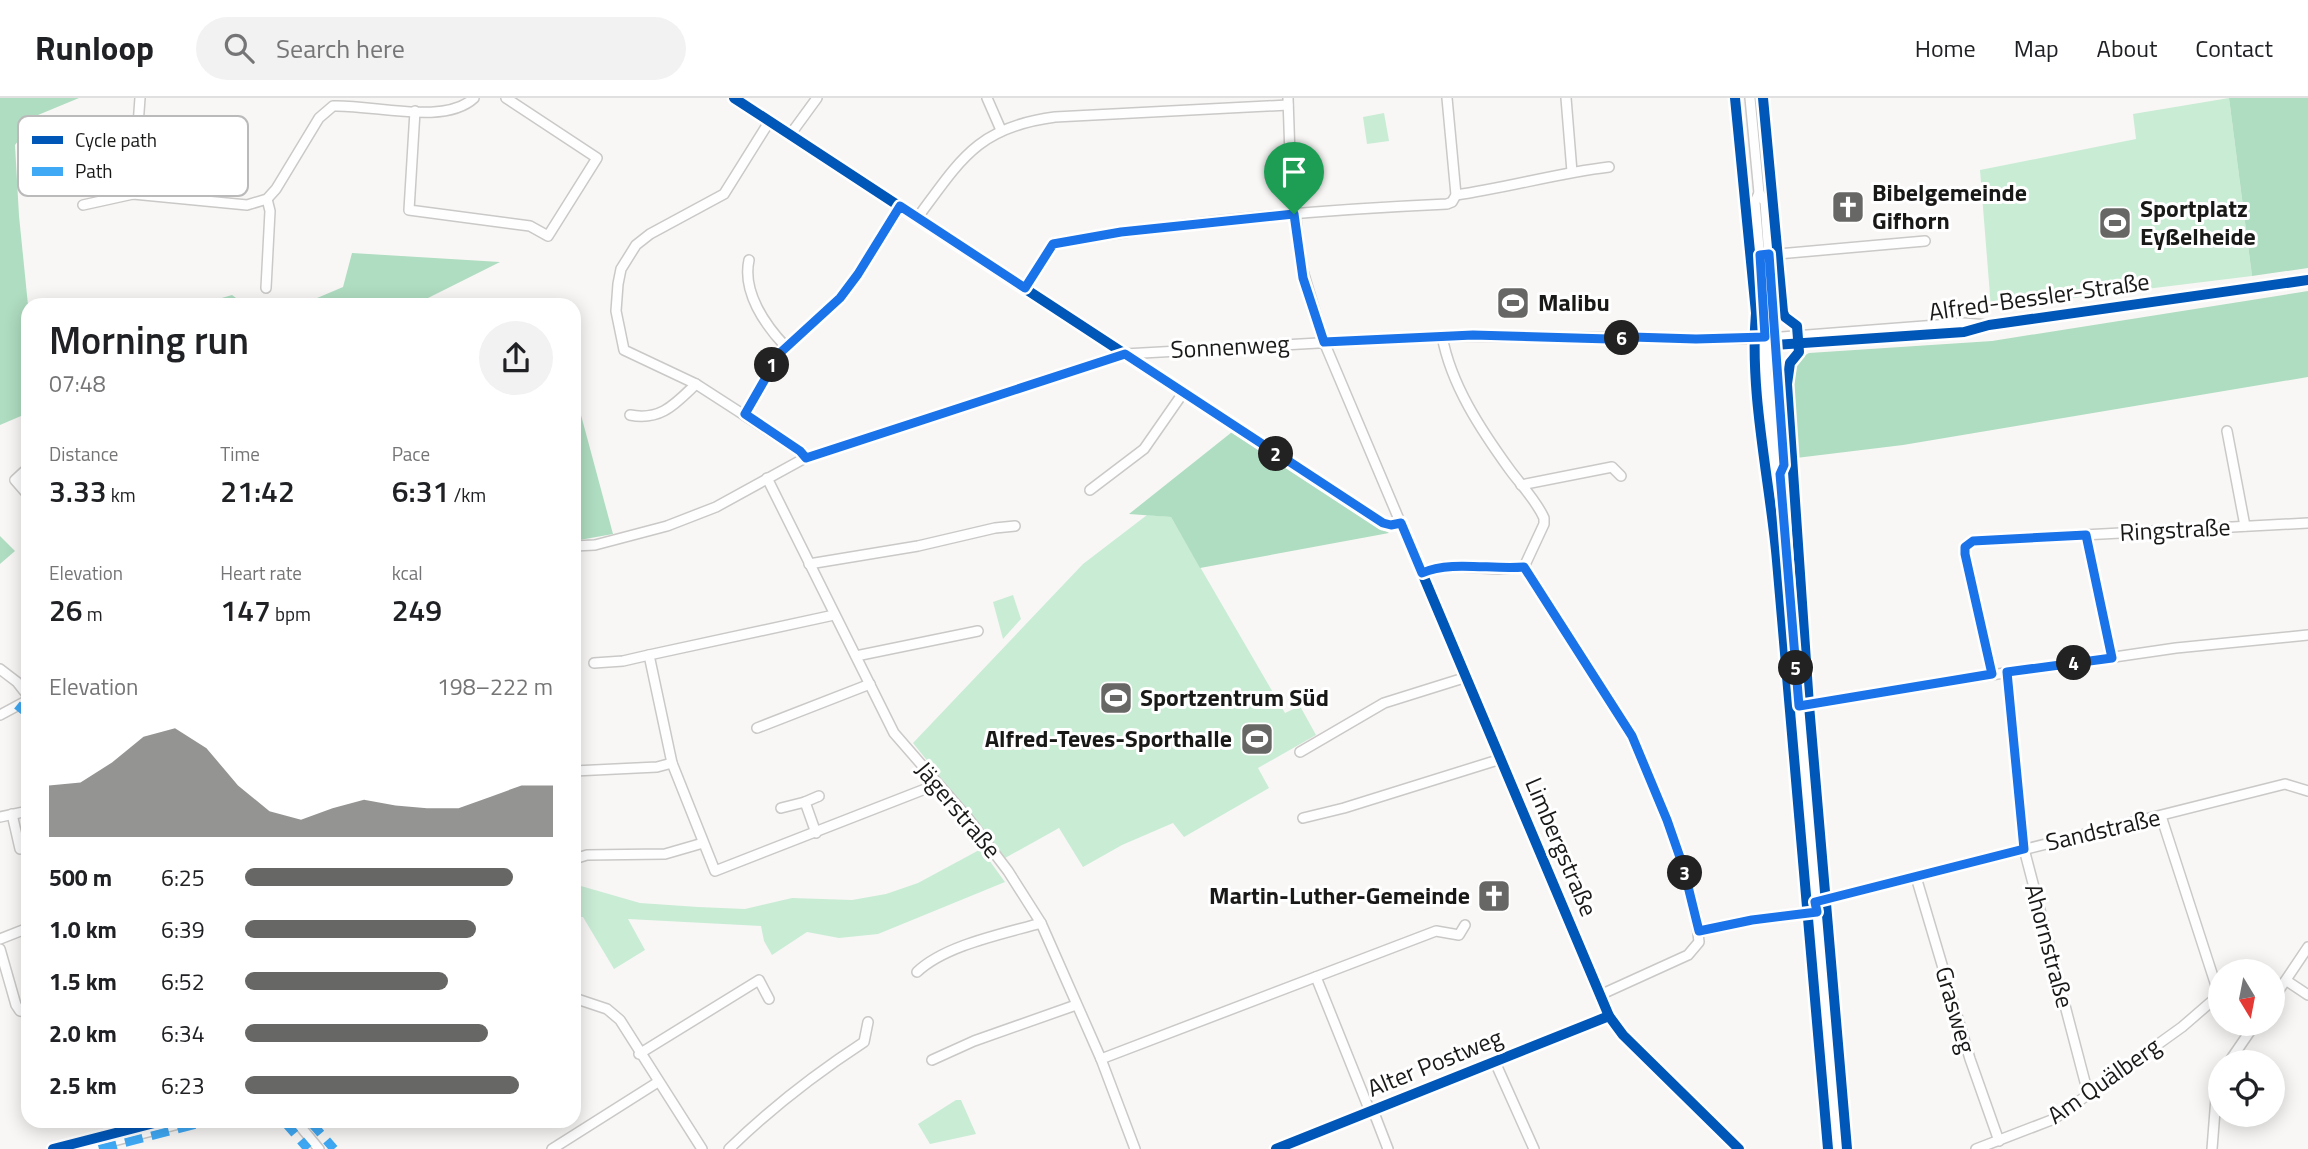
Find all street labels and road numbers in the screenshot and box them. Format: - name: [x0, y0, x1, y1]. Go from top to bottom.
- street label: Alfred-Bessler-Straße: [1926, 263, 2152, 329]
- street label: Sonnenweg: [1170, 325, 1290, 367]
- street label: Ringstraße: [2119, 508, 2231, 550]
- street label: Jägerstraße: [907, 753, 1010, 866]
- street label: Limbergstraße: [1516, 772, 1607, 922]
- street label: Sandstraße: [2042, 798, 2164, 860]
- street label: Ahornstraße: [2016, 880, 2084, 1012]
- street label: Grasweg: [1926, 962, 1986, 1057]
- street label: Alter Postweg: [1362, 1019, 1508, 1106]
- street label: Am Quälberg: [2039, 1028, 2167, 1132]

